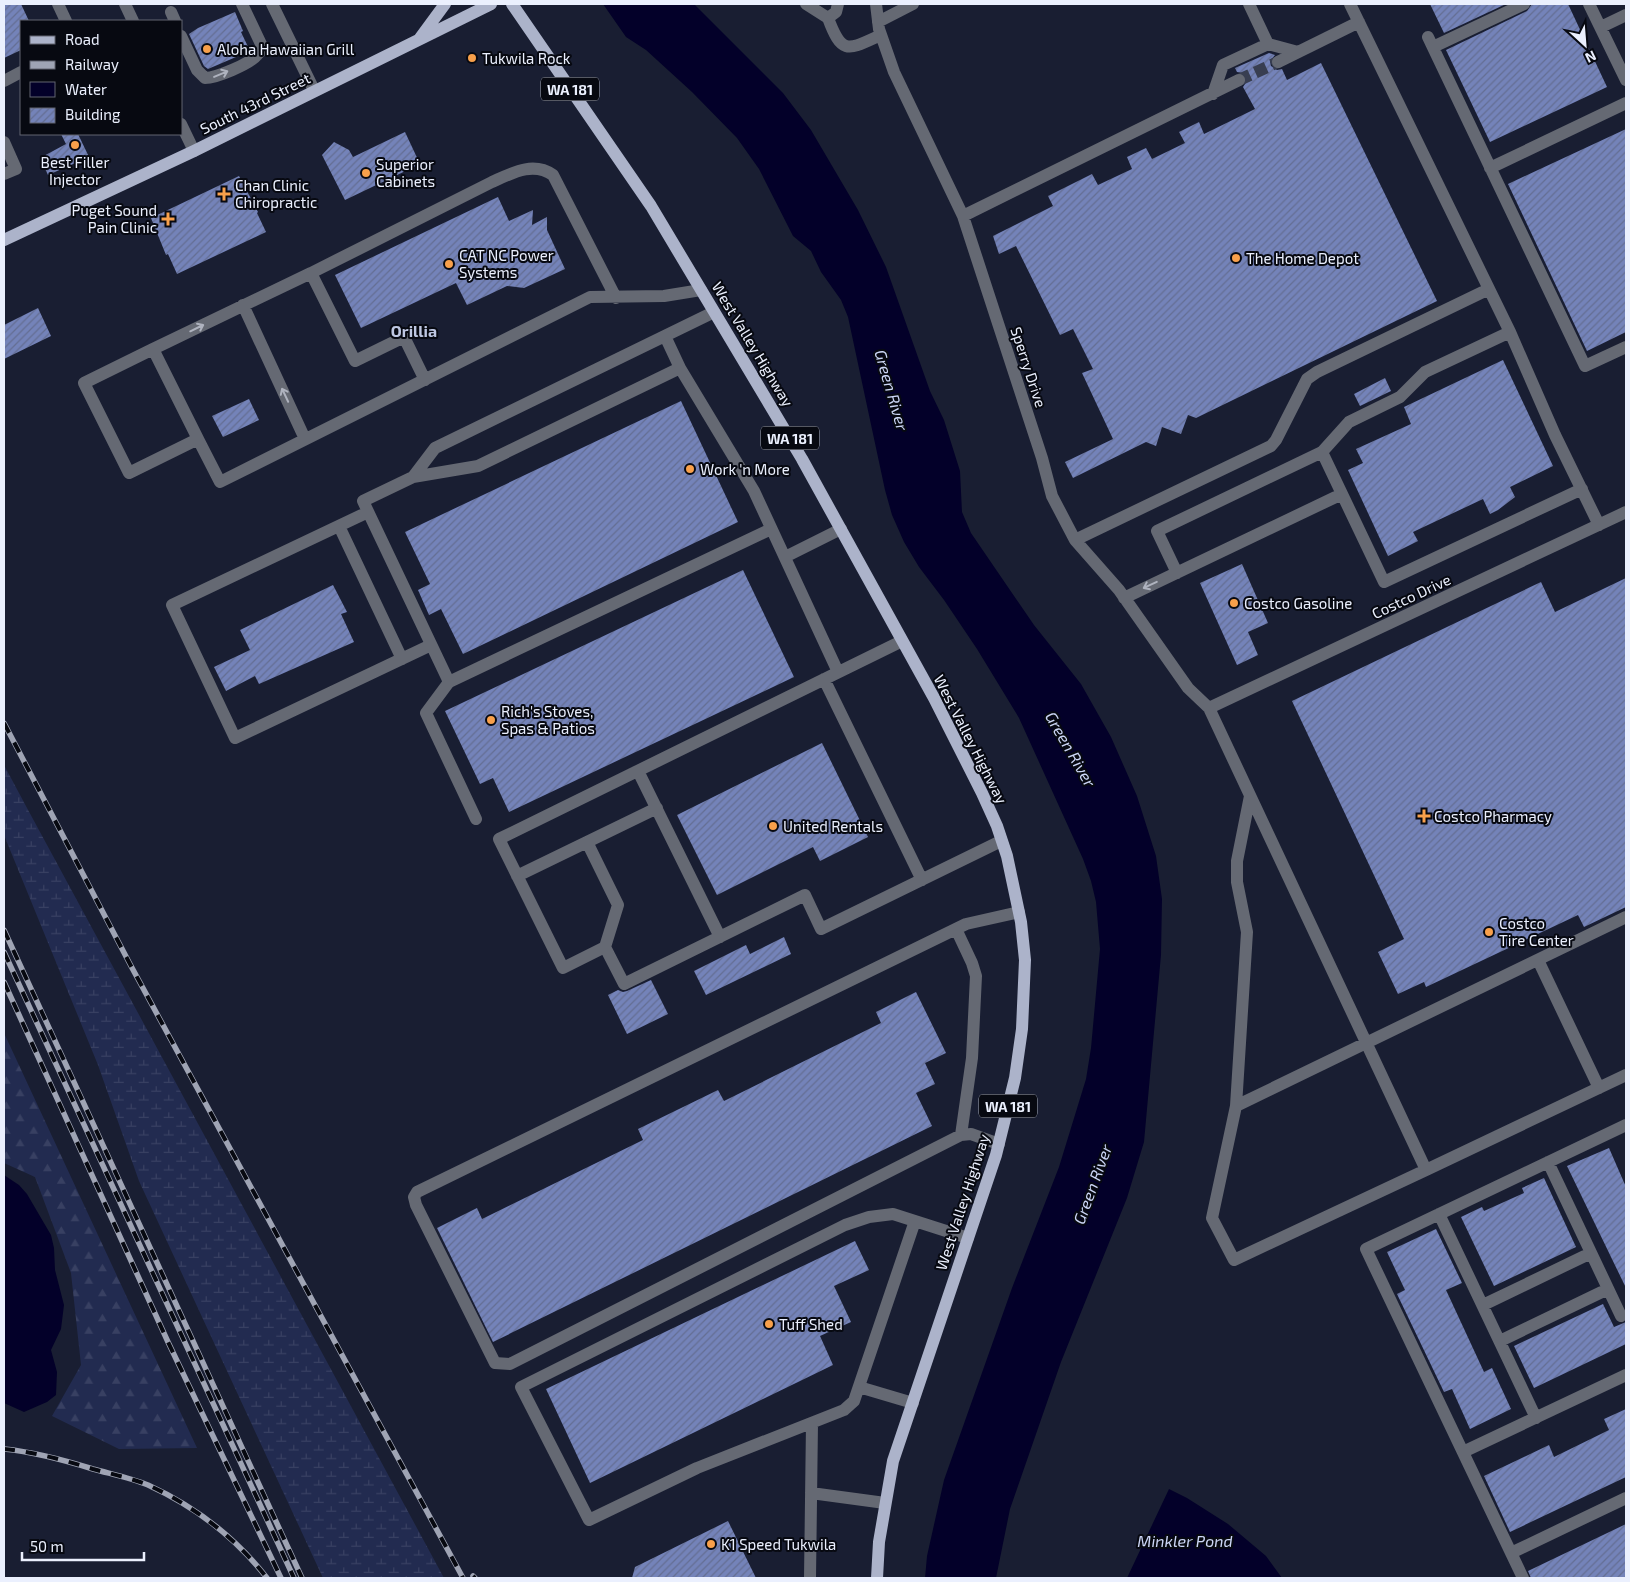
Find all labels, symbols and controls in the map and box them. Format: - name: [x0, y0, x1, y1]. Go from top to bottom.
- legend: [20, 20, 182, 135]
- north arrow: [1560, 20, 1610, 70]
- text: Road: [65, 30, 100, 48]
- place label: Aloha Hawaiian Grill: [217, 40, 355, 58]
- marker: Aloha Hawaiian Grill: [201, 43, 213, 55]
- text: N: [1583, 47, 1599, 67]
- place label: Tukwila Rock: [482, 49, 571, 67]
- marker: Tukwila Rock: [466, 52, 478, 64]
- text: Railway: [65, 55, 119, 73]
- street label: South 43rd Street: [197, 68, 313, 137]
- one-way arrow: [213, 68, 228, 78]
- road number: WA 181: [541, 78, 599, 100]
- text: Water: [65, 80, 107, 98]
- text: Building: [65, 105, 121, 123]
- marker: Best Filler Injector: [69, 139, 81, 151]
- place label: Best Filler Injector: [41, 153, 109, 189]
- place label: Superior Cabinets: [376, 155, 435, 190]
- marker: Superior Cabinets: [360, 167, 372, 179]
- place label: Chan Clinic Chiropractic: [235, 176, 317, 211]
- marker: Chan Clinic Chiropractic: [217, 187, 231, 201]
- place label: Puget Sound Pain Clinic: [71, 201, 157, 236]
- marker: Puget Sound Pain Clinic: [161, 212, 175, 226]
- place label: CAT NC Power Systems: [459, 246, 554, 281]
- place label: The Home Depot: [1246, 249, 1359, 267]
- marker: The Home Depot: [1230, 252, 1242, 264]
- marker: CAT NC Power Systems: [443, 258, 455, 270]
- street label: West Valley Highway: [709, 278, 797, 410]
- district label: Orillia: [391, 321, 437, 340]
- one-way arrow: [189, 322, 204, 332]
- street label: Sperry Drive: [1007, 324, 1051, 410]
- water label: Green River: [871, 347, 913, 433]
- one-way arrow: [279, 388, 289, 403]
- road number: WA 181: [761, 426, 819, 449]
- place label: Work 'n More: [700, 460, 790, 478]
- marker: Work 'n More: [684, 463, 696, 475]
- street label: Costco Drive: [1369, 570, 1453, 622]
- one-way arrow: [1143, 581, 1158, 590]
- place label: Costco Gasoline: [1244, 594, 1352, 612]
- marker: Costco Gasoline: [1228, 597, 1240, 609]
- street label: West Valley Highway: [931, 671, 1011, 807]
- place label: Rich's Stoves, Spas & Patios: [501, 702, 595, 737]
- water label: Green River: [1042, 708, 1100, 790]
- marker: Rich's Stoves, Spas & Patios: [485, 714, 497, 726]
- place label: Costco Pharmacy: [1434, 807, 1552, 825]
- marker: Costco Pharmacy: [1418, 810, 1430, 822]
- place label: United Rentals: [783, 817, 883, 835]
- marker: United Rentals: [767, 820, 779, 832]
- place label: Costco Tire Center: [1499, 914, 1574, 949]
- marker: Costco Tire Center: [1483, 926, 1495, 938]
- road number: WA 181: [979, 1094, 1037, 1118]
- street label: West Valley Highway: [931, 1131, 993, 1273]
- water label: Green River: [1069, 1141, 1115, 1226]
- place label: Tuff Shed: [779, 1315, 843, 1333]
- marker: Tuff Shed: [763, 1318, 775, 1330]
- scale bar: [22, 1530, 145, 1562]
- water label: Minkler Pond: [1137, 1531, 1233, 1550]
- place label: K1 Speed Tukwila: [721, 1535, 836, 1553]
- text: 50 m: [30, 1537, 64, 1555]
- marker: K1 Speed Tukwila: [705, 1538, 717, 1550]

